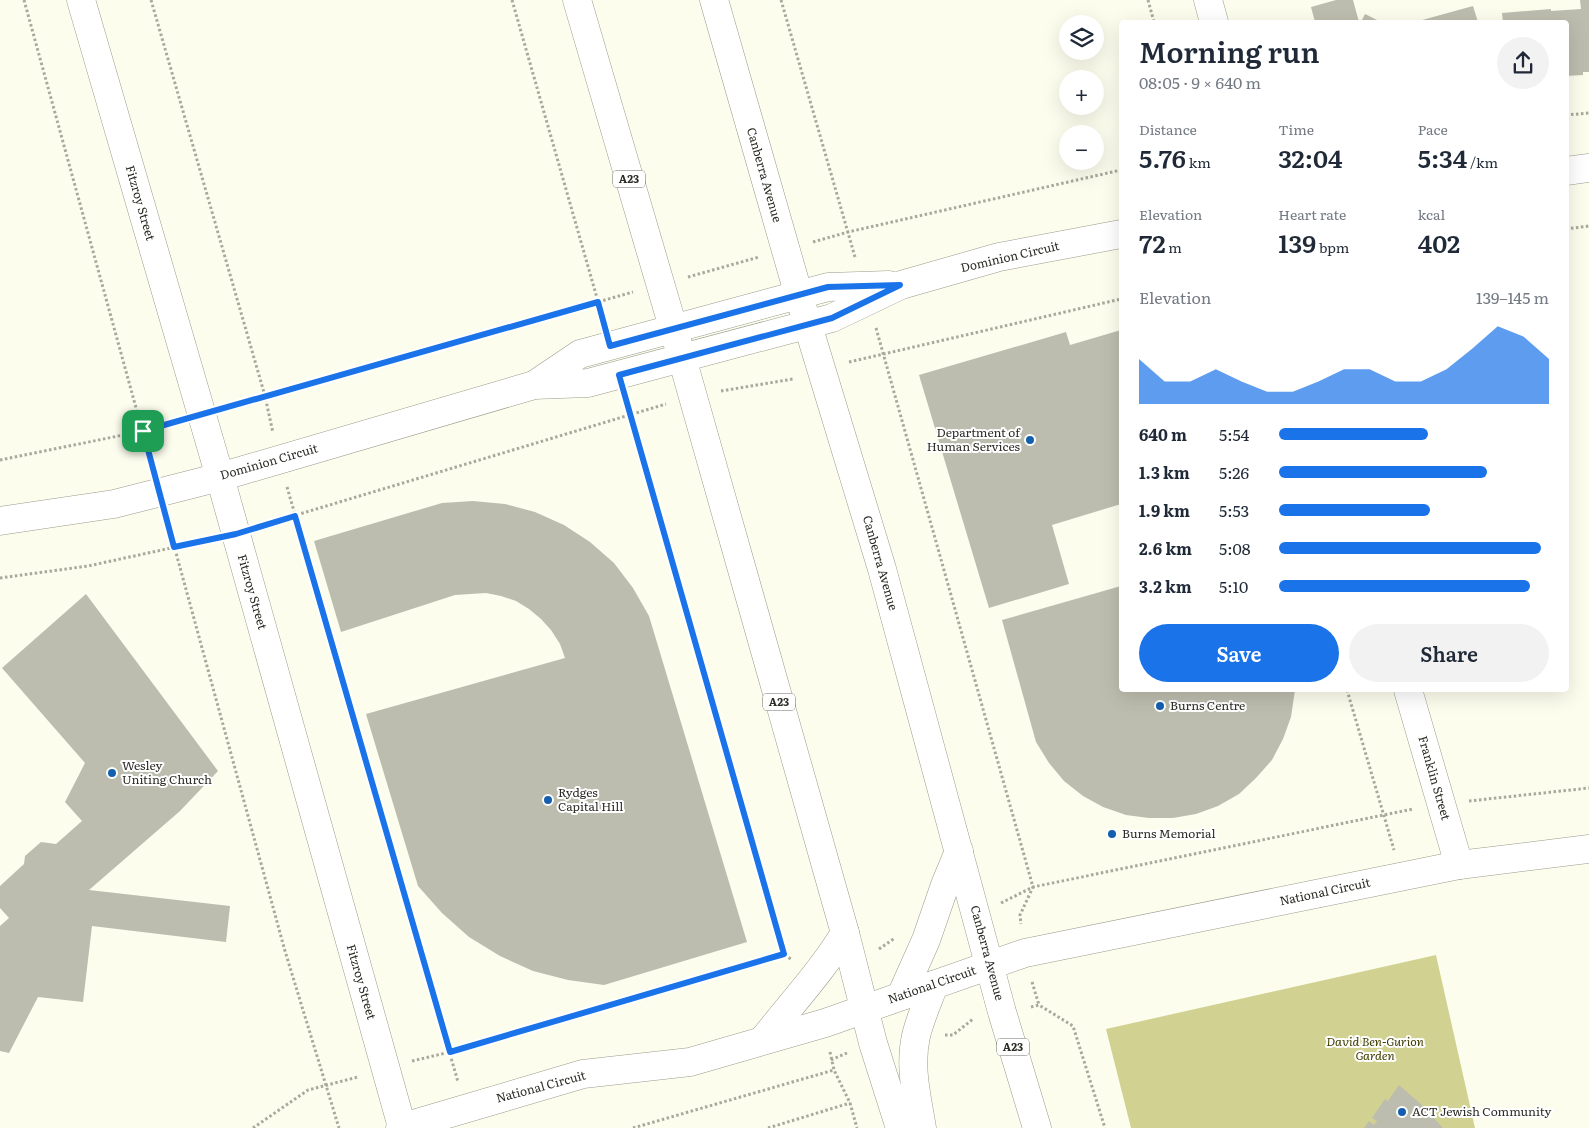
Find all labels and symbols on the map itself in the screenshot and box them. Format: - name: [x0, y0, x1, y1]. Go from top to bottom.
- street label: Canberra Avenue: [743, 125, 787, 224]
- street label: Fitzroy Street: [122, 163, 160, 243]
- road number: A23: [613, 170, 645, 188]
- street label: Dominion Circuit: [959, 236, 1061, 276]
- pin: [122, 410, 164, 452]
- place label: Department of Human Services: [927, 423, 1021, 455]
- marker: Department of Human Services: [1024, 434, 1036, 446]
- street label: Dominion Circuit: [218, 438, 320, 484]
- street label: Canberra Avenue: [859, 513, 903, 612]
- street label: Fitzroy Street: [234, 552, 272, 632]
- road number: A23: [763, 694, 795, 710]
- place label: Burns Centre: [1170, 696, 1245, 714]
- marker: Burns Centre: [1154, 700, 1166, 712]
- street label: Franklin Street: [1414, 733, 1456, 822]
- place label: Wesley Uniting Church: [122, 756, 212, 788]
- marker: Wesley Uniting Church: [106, 767, 118, 779]
- place label: Rydges Capital Hill: [558, 783, 623, 815]
- marker: Rydges Capital Hill: [542, 794, 554, 806]
- place label: Burns Memorial: [1122, 824, 1215, 842]
- marker: Burns Memorial: [1106, 828, 1118, 840]
- street label: National Circuit: [1278, 873, 1372, 909]
- street label: Canberra Avenue: [967, 903, 1009, 1002]
- street label: Fitzroy Street: [343, 942, 381, 1022]
- street label: National Circuit: [885, 960, 978, 1008]
- park label: David Ben-Gurion Garden: [1326, 1032, 1424, 1064]
- road number: A23: [997, 1038, 1029, 1056]
- street label: National Circuit: [494, 1065, 588, 1107]
- place label: ACT Jewish Community: [1412, 1102, 1551, 1120]
- marker: ACT Jewish Community: [1396, 1106, 1408, 1118]

